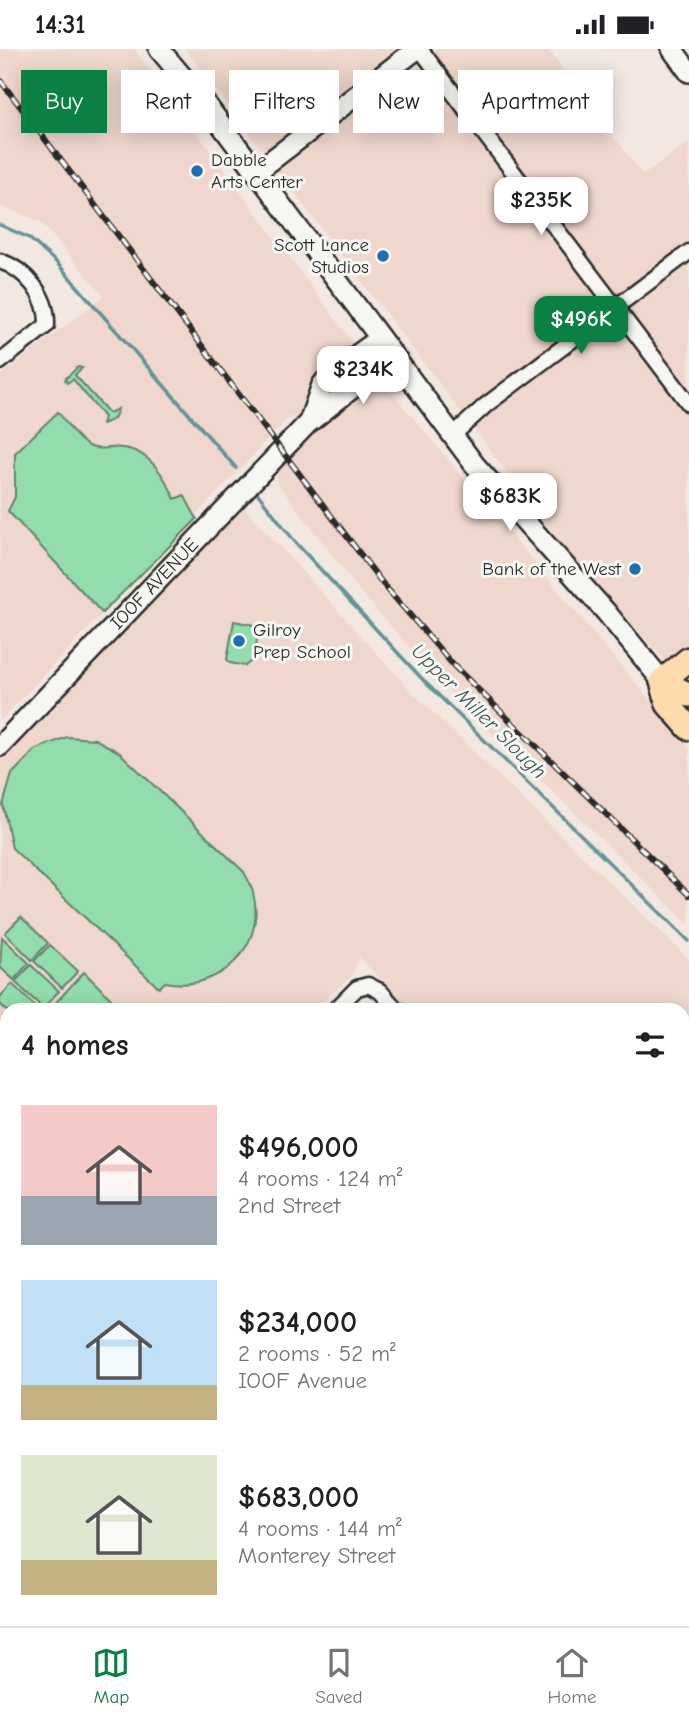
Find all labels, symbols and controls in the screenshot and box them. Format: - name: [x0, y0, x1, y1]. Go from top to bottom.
- text: 14:31: [35, 10, 86, 40]
- chip: Buy: [21, 70, 107, 133]
- chip: Rent: [121, 70, 215, 133]
- chip: Filters: [229, 70, 339, 133]
- chip: New: [353, 70, 444, 133]
- chip: Apartment: [458, 70, 613, 133]
- place label: Dabble Arts Center: [211, 149, 303, 193]
- marker: Dabble Arts Center: [189, 163, 205, 179]
- pin: $235K: [492, 177, 590, 237]
- text: $235K: [510, 186, 572, 213]
- place label: Scott Lance Studios: [274, 234, 369, 278]
- marker: Scott Lance Studios: [375, 248, 391, 264]
- pin: $496K: [532, 296, 630, 356]
- text: $496K: [550, 305, 612, 332]
- pin: $234K: [314, 347, 412, 406]
- text: $234K: [333, 355, 393, 382]
- pin: $683K: [461, 473, 559, 533]
- text: $683K: [479, 482, 541, 509]
- street label: IOOF AVENUE: [106, 534, 203, 634]
- place label: Bank of the West: [482, 558, 622, 580]
- marker: Bank of the West: [627, 561, 643, 577]
- place label: Gilroy Prep School: [253, 619, 351, 663]
- marker: Gilroy Prep School: [231, 633, 247, 649]
- water label: Upper Miller Slough: [407, 639, 551, 783]
- icon: filters: [631, 1026, 669, 1064]
- text: 4 homes: [21, 1028, 128, 1063]
- text: $496,000: [238, 1130, 359, 1165]
- icon: home: [77, 1133, 161, 1217]
- text: 4 rooms · 124 m²: [238, 1165, 402, 1192]
- text: 2nd Street: [238, 1192, 340, 1219]
- text: $234,000: [238, 1305, 357, 1340]
- icon: home: [77, 1308, 161, 1392]
- text: 2 rooms · 52 m²: [238, 1340, 396, 1367]
- text: IOOF Avenue: [238, 1367, 367, 1394]
- text: $683,000: [238, 1480, 359, 1515]
- icon: home: [77, 1483, 161, 1567]
- text: 4 rooms · 144 m²: [238, 1515, 402, 1542]
- text: Monterey Street: [238, 1542, 395, 1569]
- tab: Map: [92, 1644, 130, 1708]
- tab: Saved: [315, 1644, 363, 1708]
- tab: Home: [548, 1644, 597, 1708]

